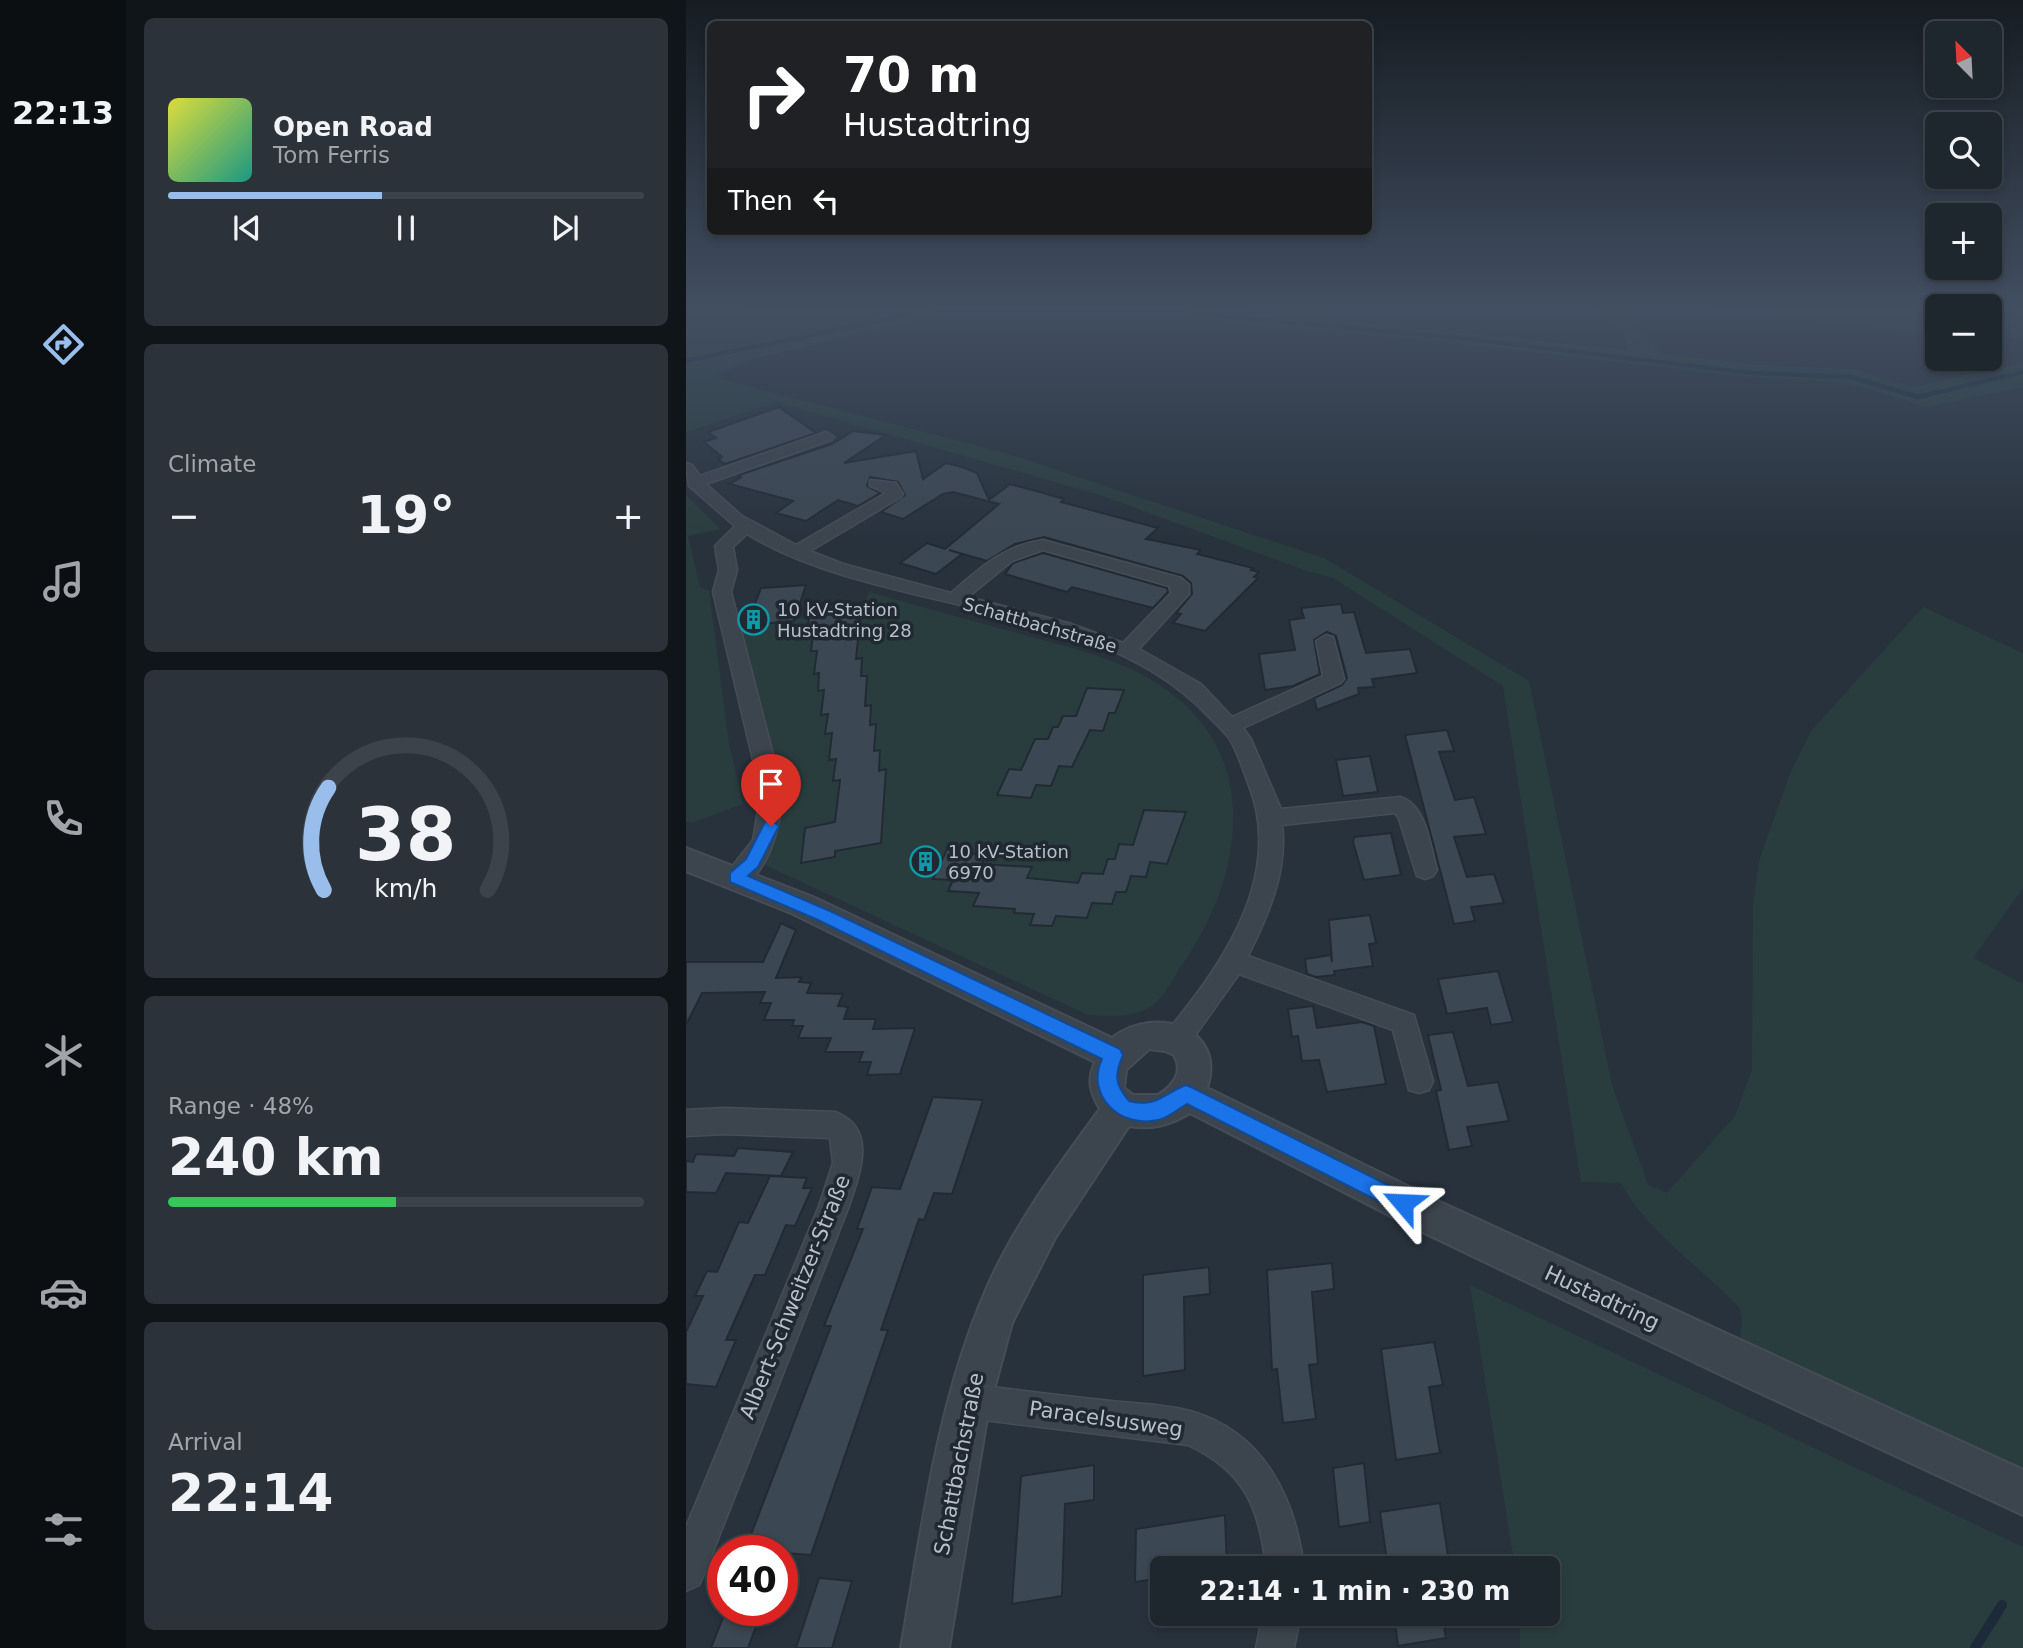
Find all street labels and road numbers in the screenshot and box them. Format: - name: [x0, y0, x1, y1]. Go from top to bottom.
- street label: Schattbachstraße: [961, 593, 1119, 657]
- street label: Albert-Schweitzer-Straße: [735, 1171, 855, 1423]
- street label: Hustadtring: [1541, 1261, 1663, 1335]
- street label: Schattbachstraße: [930, 1371, 988, 1557]
- street label: Paracelsusweg: [1028, 1396, 1184, 1442]

